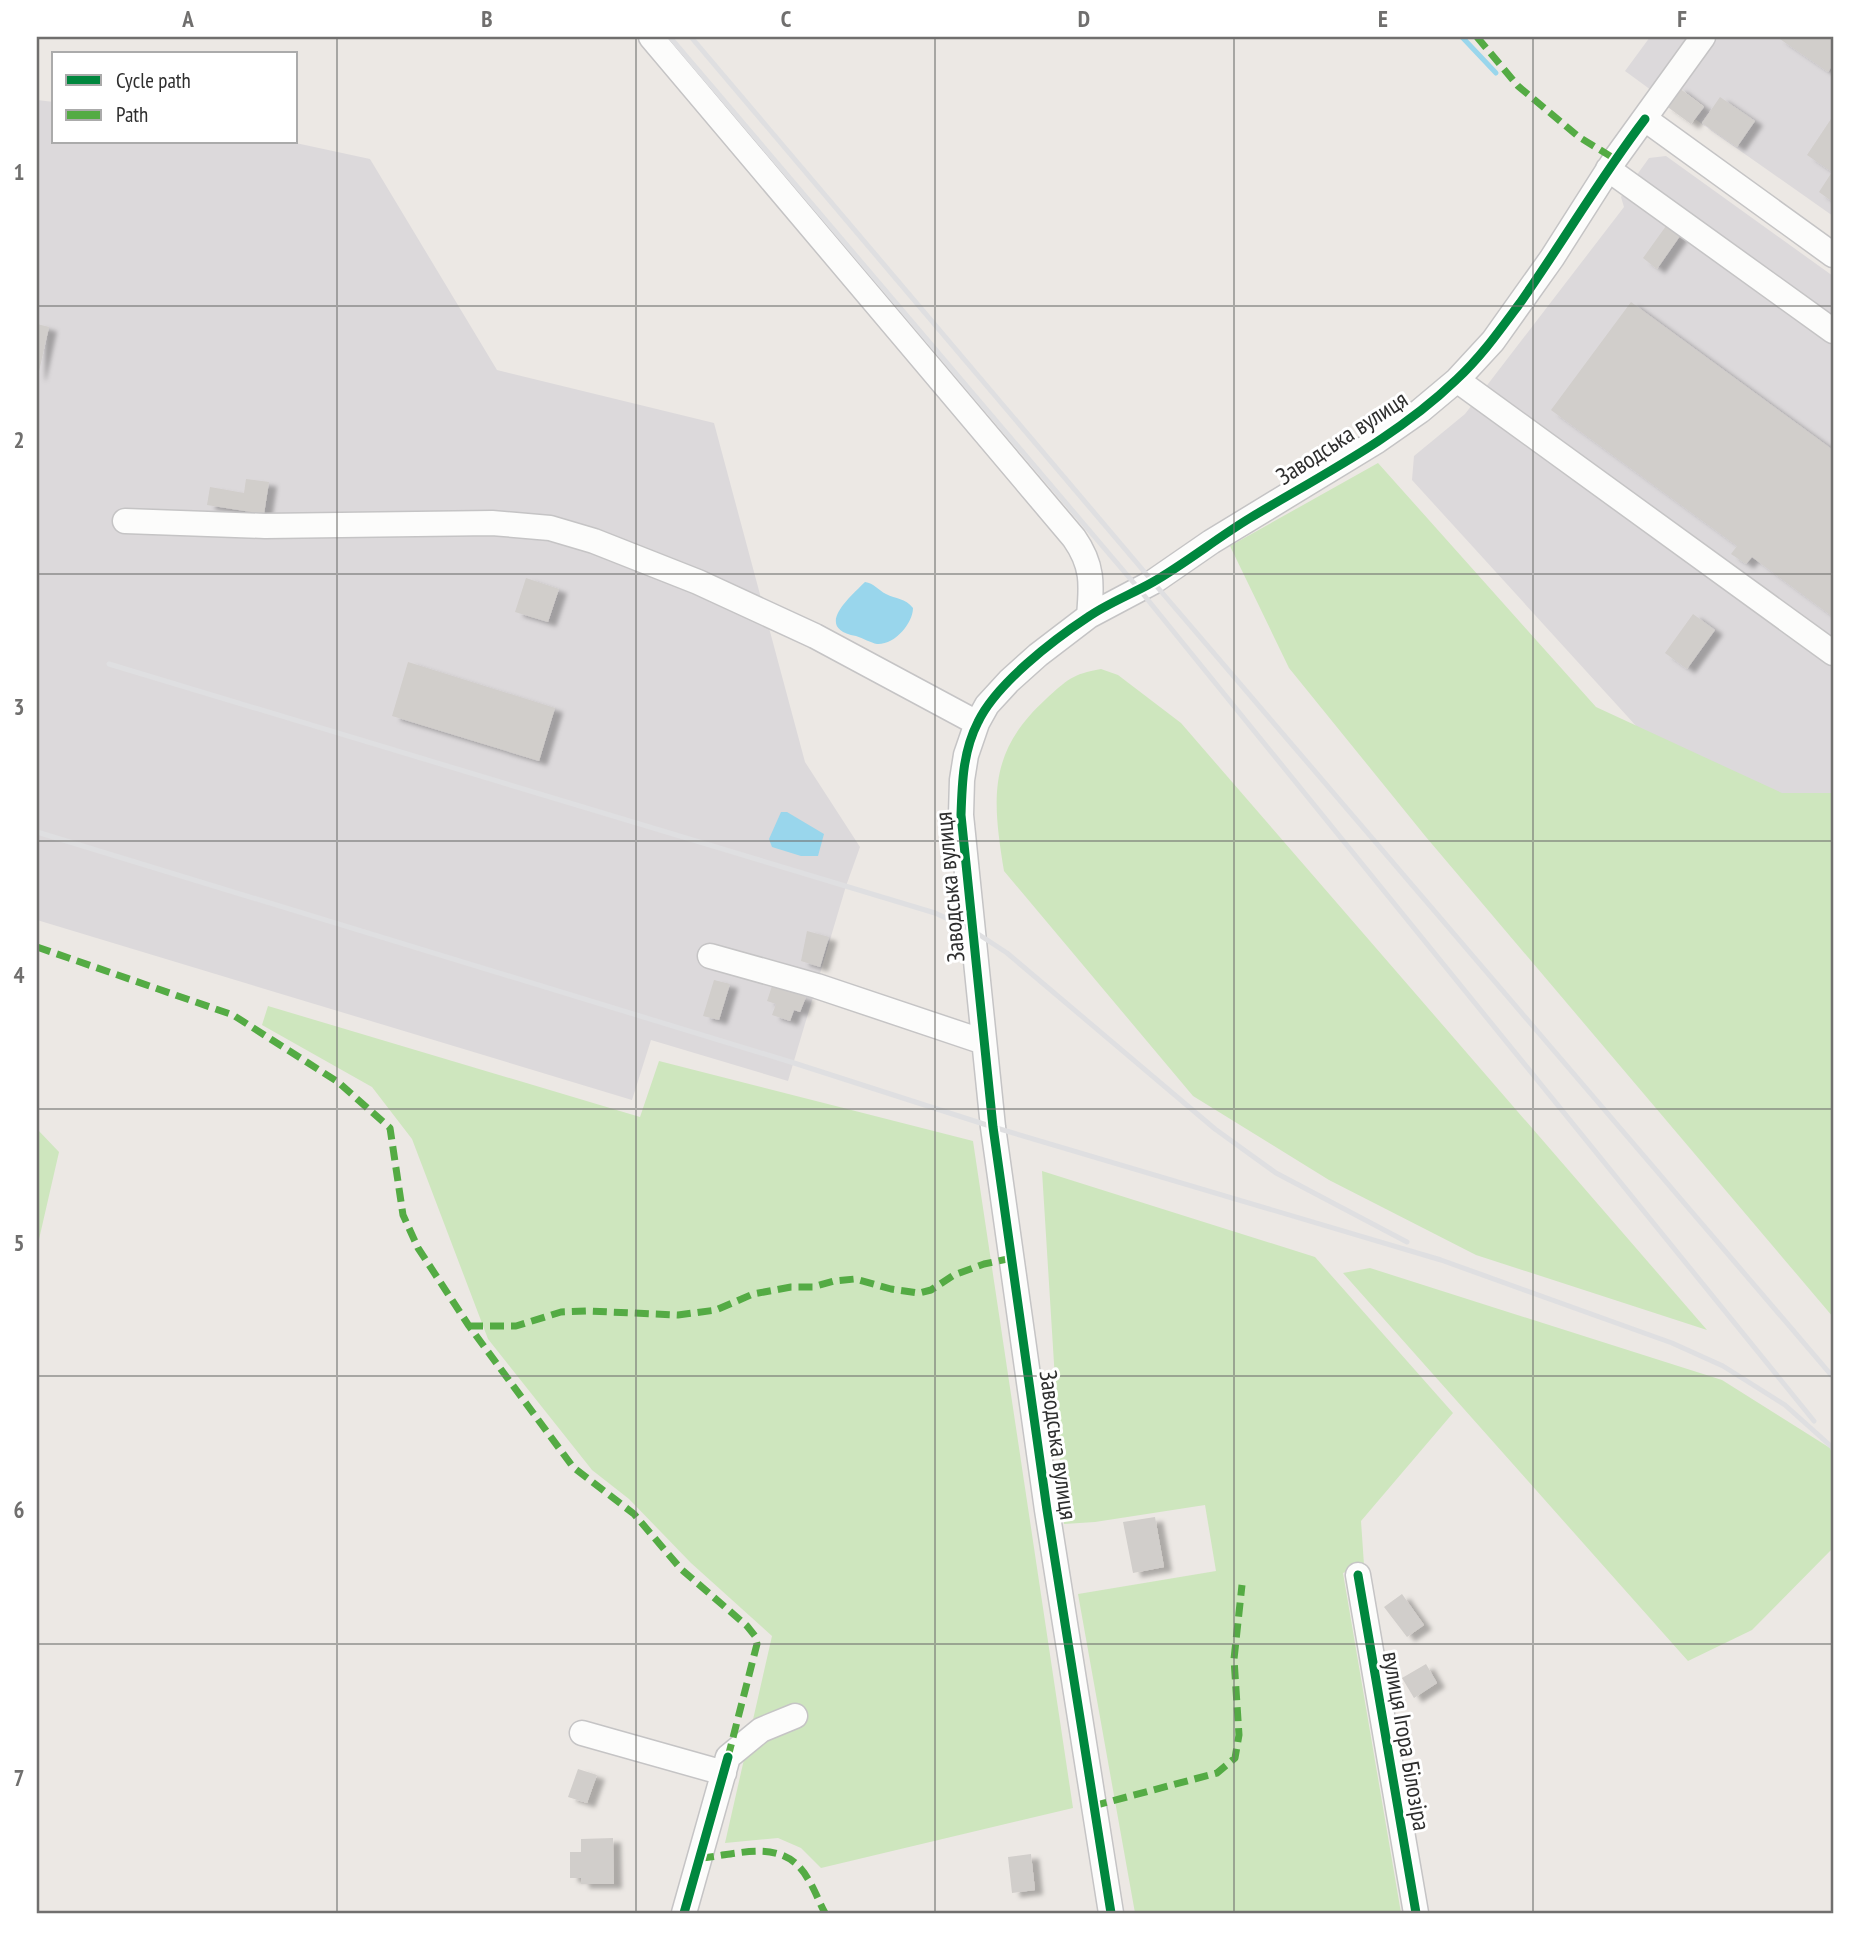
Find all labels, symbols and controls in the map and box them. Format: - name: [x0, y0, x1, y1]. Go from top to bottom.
- text: A: [181, 4, 194, 33]
- text: B: [481, 4, 493, 33]
- text: C: [781, 4, 792, 33]
- text: D: [1078, 4, 1090, 33]
- text: E: [1378, 4, 1388, 33]
- text: F: [1677, 4, 1687, 33]
- legend: [52, 52, 298, 144]
- text: Cycle path: [116, 67, 191, 94]
- text: Path: [116, 101, 148, 128]
- text: 1: [14, 157, 25, 186]
- street label: Заводська вулиця: [1270, 384, 1413, 492]
- text: 2: [14, 425, 25, 454]
- text: 3: [14, 692, 25, 721]
- street label: Заводська вулиця: [927, 811, 972, 963]
- text: 4: [14, 960, 25, 989]
- text: 5: [14, 1228, 25, 1257]
- street label: Заводська вулиця: [1033, 1368, 1084, 1522]
- text: 6: [14, 1495, 25, 1524]
- street label: вулиця Ігора Білозіра: [1375, 1649, 1437, 1833]
- text: 7: [14, 1763, 25, 1792]

